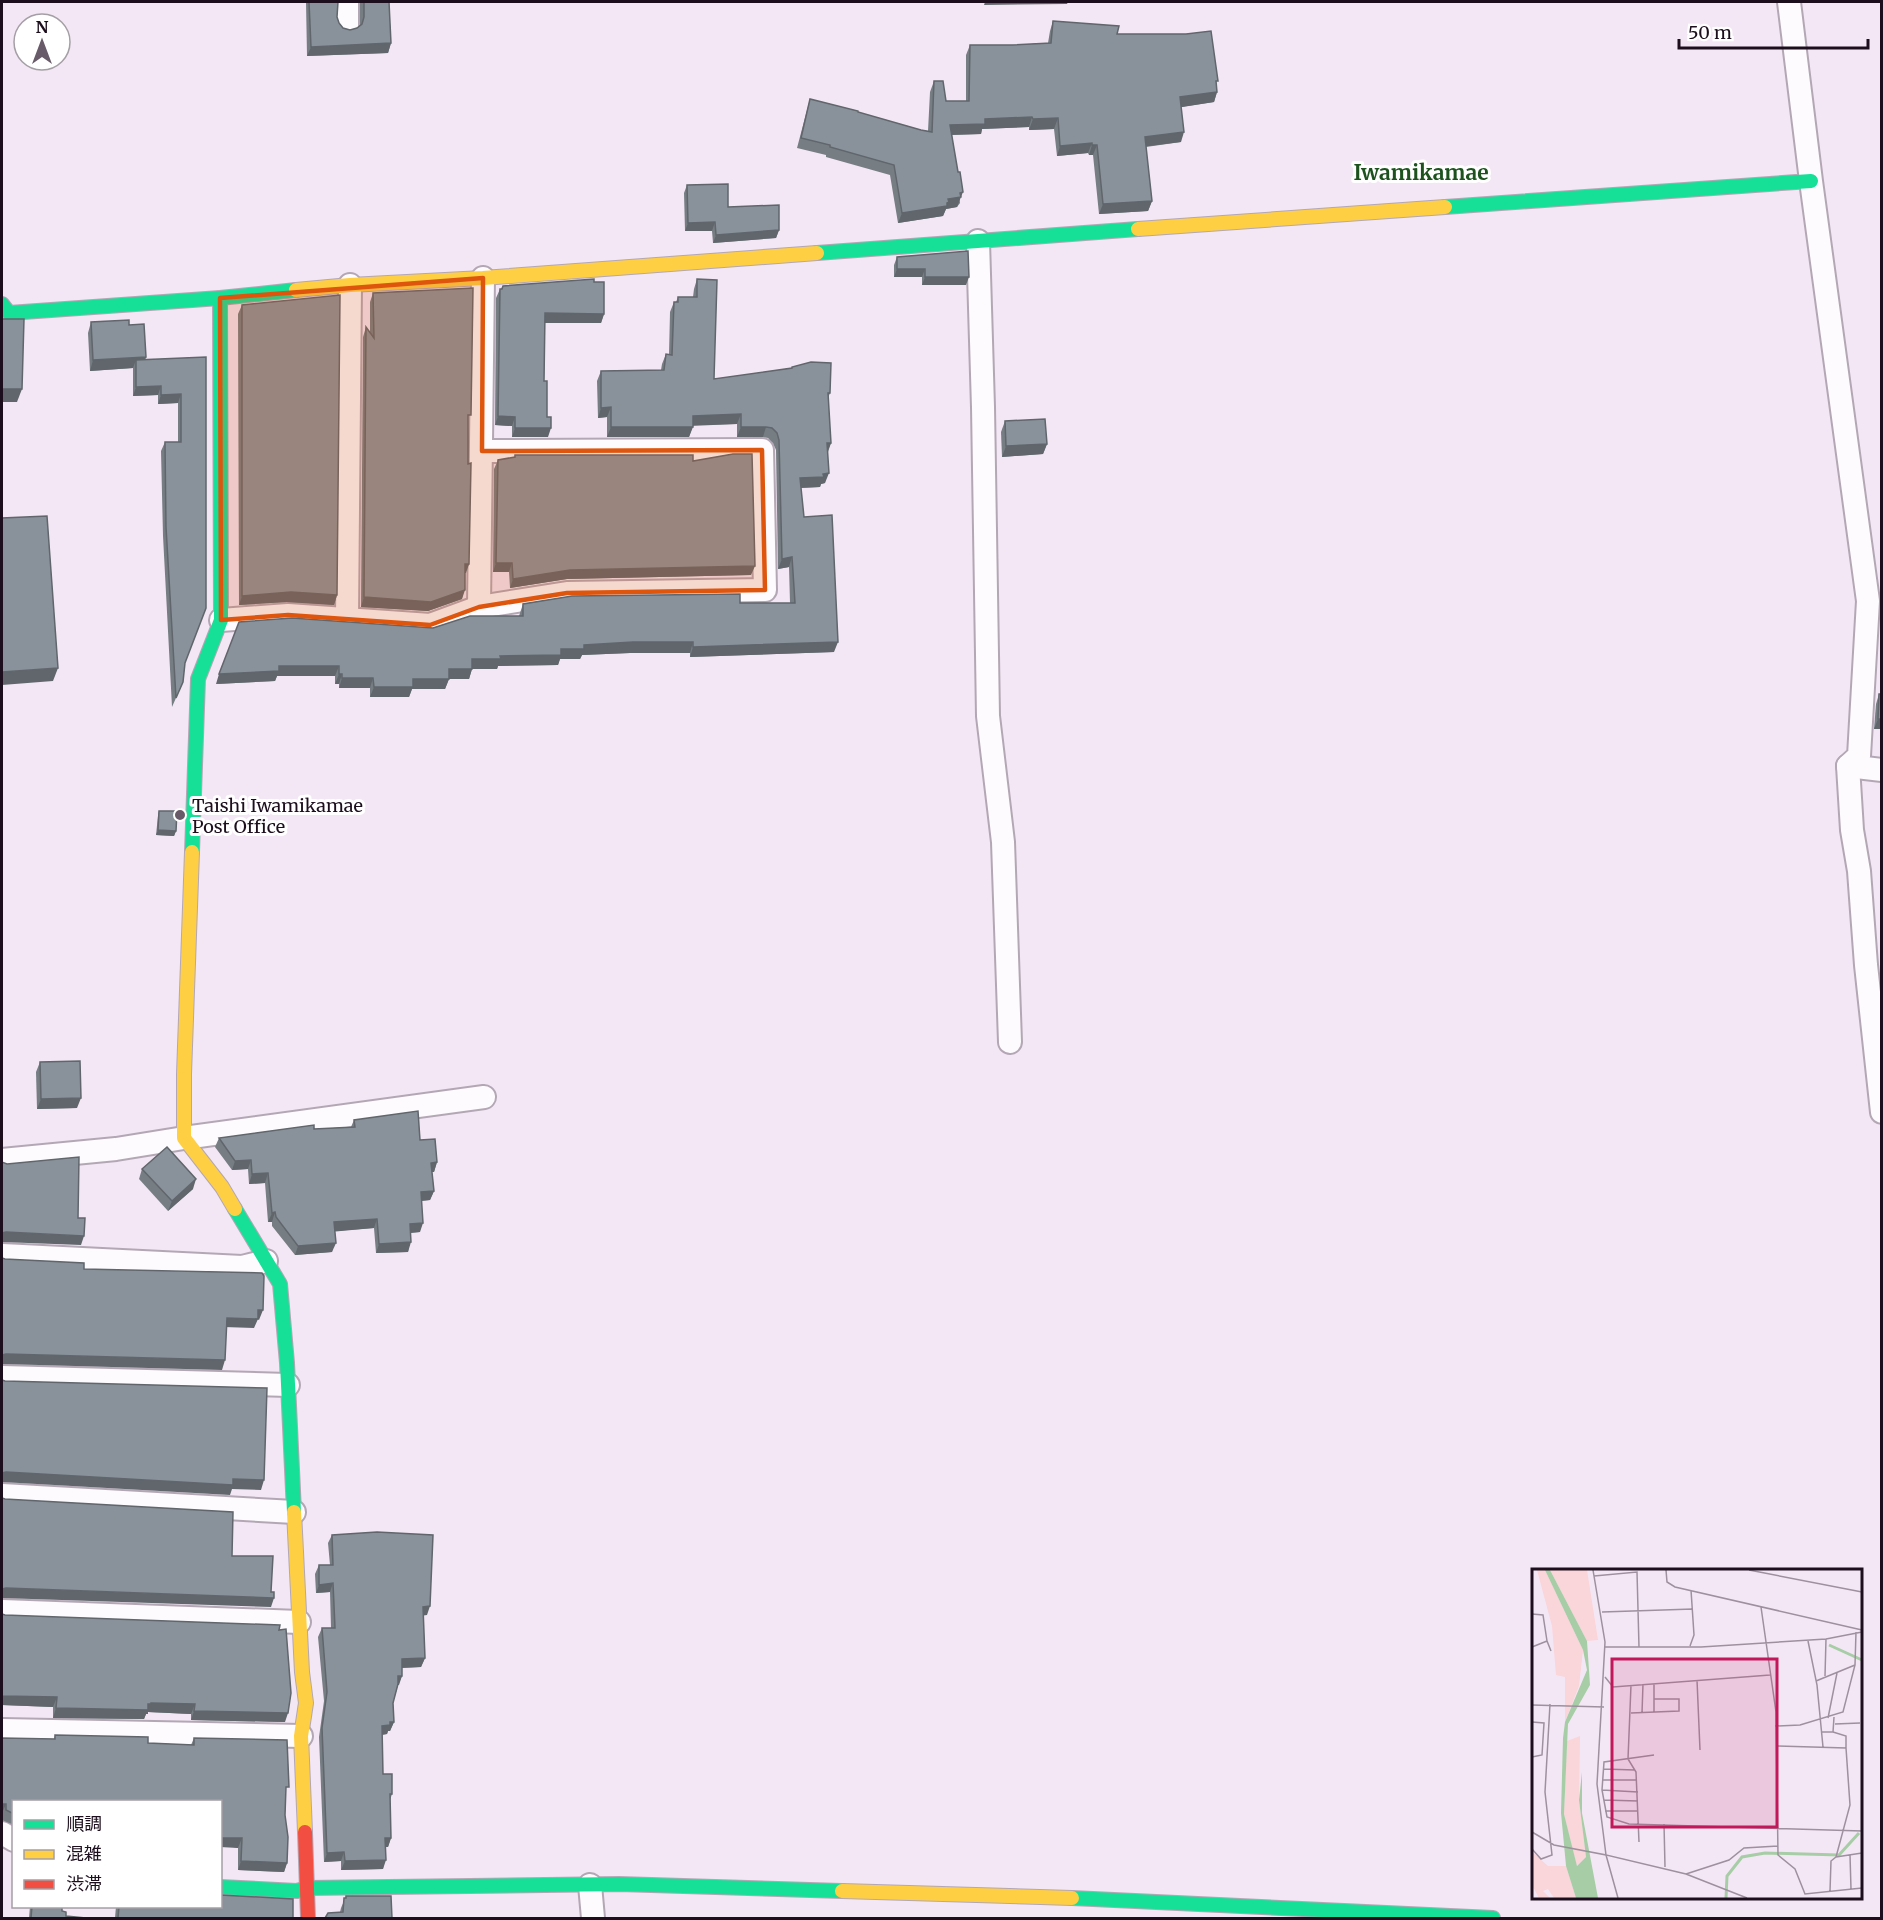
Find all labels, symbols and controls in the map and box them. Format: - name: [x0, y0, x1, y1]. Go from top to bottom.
- north arrow: [12, 12, 72, 72]
- scale bar: [1679, 12, 1868, 50]
- text: N: [36, 17, 49, 37]
- text: 50 m: [1688, 21, 1732, 44]
- district label: Iwamikamae: [1353, 159, 1489, 186]
- place label: Taishi Iwamikamae Post Office: [192, 794, 363, 838]
- marker: Taishi Iwamikamae Post Office: [173, 808, 187, 822]
- inset map: [1532, 1569, 1862, 1899]
- legend: [12, 1800, 222, 1908]
- text: 順調: [66, 1812, 102, 1835]
- text: 混雑: [66, 1842, 102, 1865]
- text: 渋滞: [66, 1872, 102, 1895]

